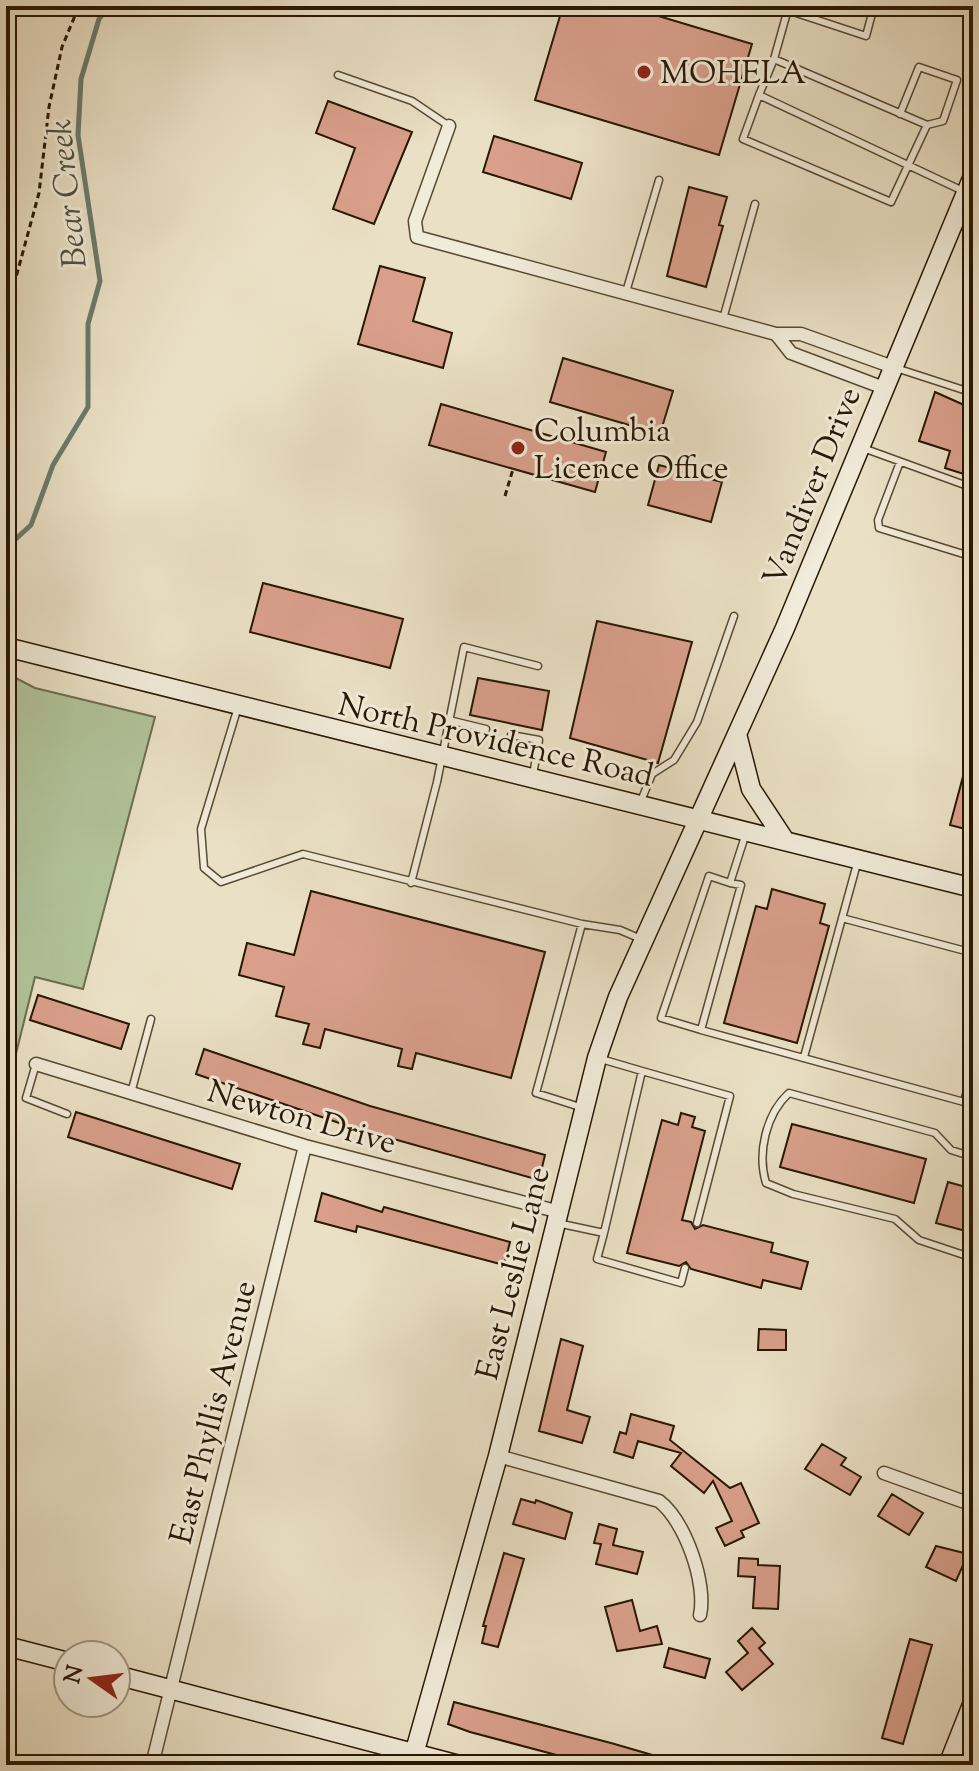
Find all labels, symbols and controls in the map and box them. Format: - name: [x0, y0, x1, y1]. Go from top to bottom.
- place label: MOHELA: [660, 52, 806, 98]
- marker: MOHELA: [635, 63, 653, 81]
- water label: Bear Creek: [37, 117, 102, 271]
- street label: Vandiver Drive: [753, 381, 875, 593]
- place label: Columbia Licence Office: [534, 410, 729, 493]
- marker: Columbia Licence Office: [509, 439, 527, 457]
- street label: North Providence Road: [333, 683, 658, 801]
- street label: Newton Drive: [201, 1070, 401, 1168]
- street label: East Leslie Lane: [466, 1162, 564, 1385]
- street label: East Phyllis Avenue: [160, 1276, 270, 1549]
- north arrow: [52, 1639, 132, 1719]
- text: N: [58, 1662, 93, 1687]

